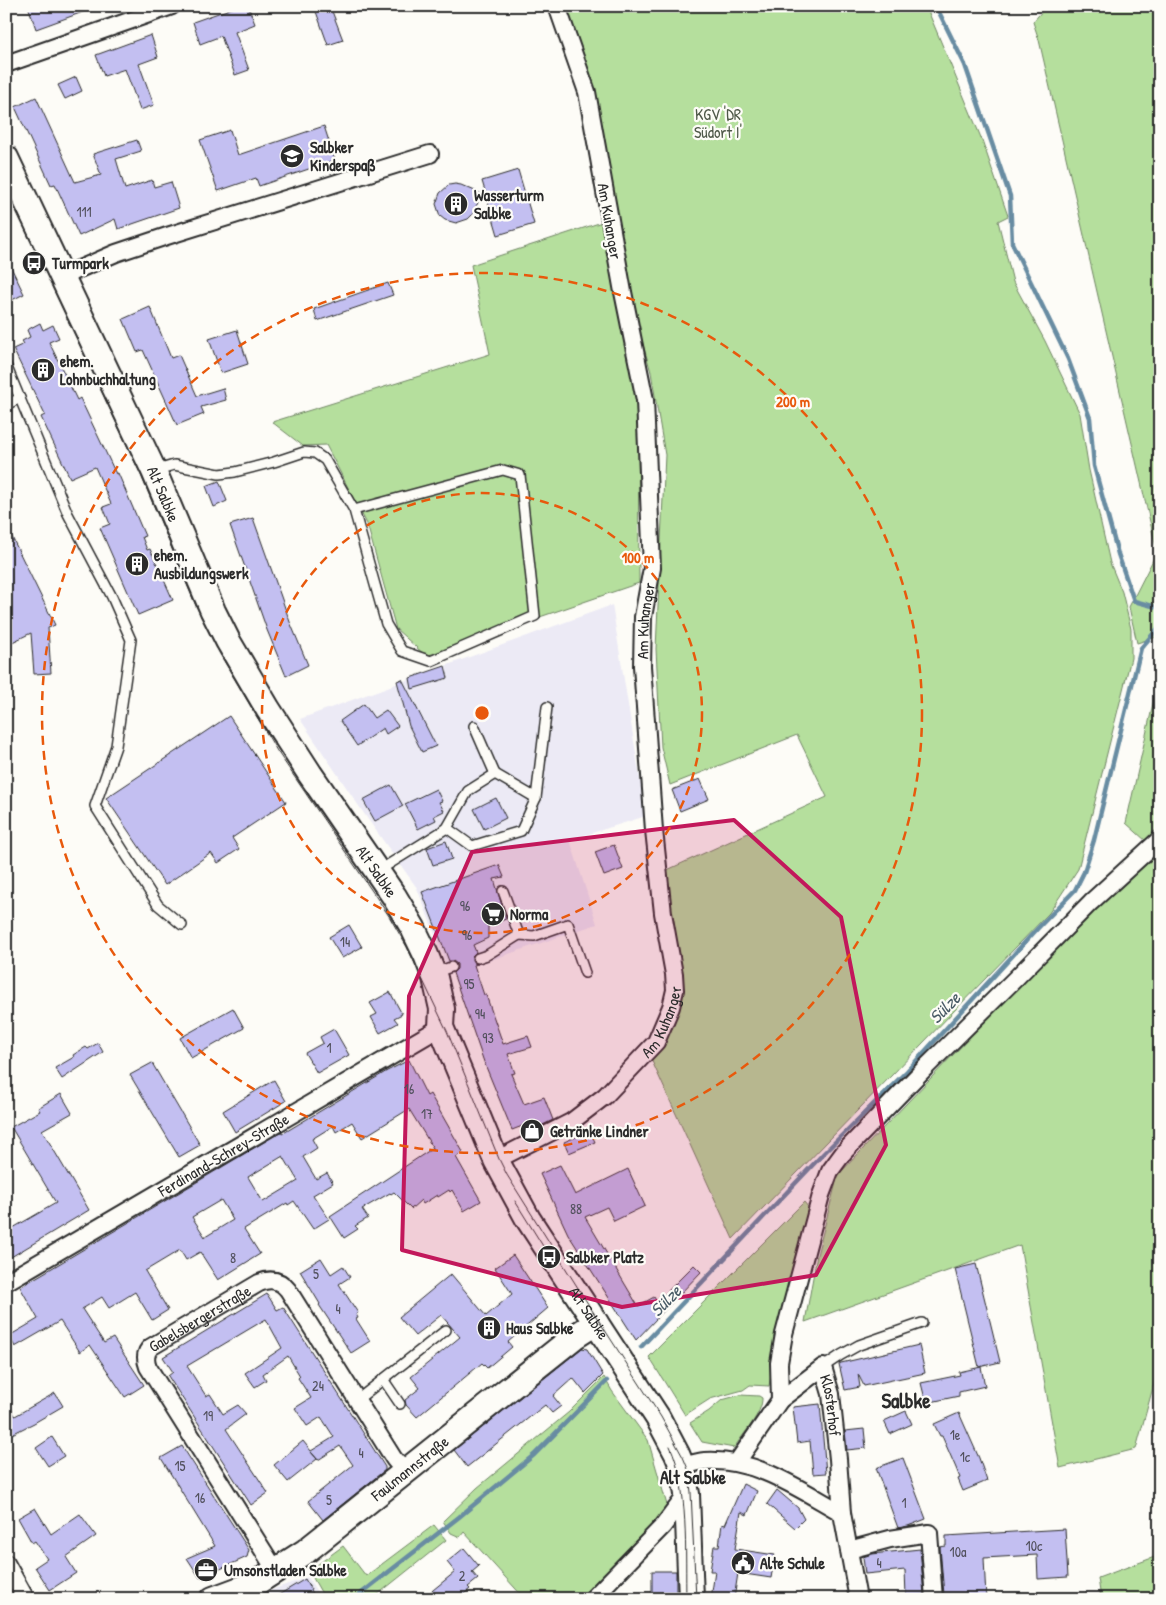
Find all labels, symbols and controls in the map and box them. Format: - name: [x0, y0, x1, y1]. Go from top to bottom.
- park label: KGV 'DR Südort I': [694, 103, 742, 143]
- place label: Salbker Kinderspaß: [310, 136, 376, 177]
- school or university icon: Salbker Kinderspaß: [279, 143, 305, 169]
- street label: Am Kuhanger: [592, 181, 628, 261]
- place label: Wasserturm Salbke: [474, 184, 544, 224]
- building icon: Wasserturm Salbke: [443, 191, 469, 217]
- house number: 111: [76, 202, 92, 221]
- bus stop icon: Turmpark: [21, 250, 47, 276]
- place label: Turmpark: [51, 252, 109, 275]
- place label: ehem. Lohnbuchhaltung: [60, 350, 156, 391]
- building icon: ehem. Lohnbuchhaltung: [30, 357, 56, 383]
- text: 200 m: [776, 391, 810, 412]
- street label: Alt Salbke: [142, 462, 185, 526]
- place label: ehem. Ausbildungswerk: [154, 544, 249, 585]
- text: 100 m: [622, 547, 654, 568]
- building icon: ehem. Ausbildungswerk: [124, 551, 150, 577]
- street label: Am Kuhanger: [631, 581, 660, 659]
- centre of rings: [473, 704, 491, 722]
- street label: Alt Salbke: [351, 841, 403, 902]
- house number: 96: [460, 896, 471, 915]
- supermarket icon: Norma: [480, 901, 506, 927]
- place label: Norma: [510, 903, 549, 925]
- house number: 96: [462, 925, 473, 944]
- house number: 14: [340, 932, 350, 951]
- house number: 95: [463, 974, 475, 993]
- street label: Am Kuhanger: [636, 985, 686, 1062]
- water label: Sülze: [923, 986, 966, 1029]
- house number: 94: [475, 1004, 485, 1023]
- house number: 93: [482, 1028, 494, 1047]
- house number: 1: [326, 1038, 332, 1057]
- house number: 16: [404, 1079, 415, 1098]
- house number: 17: [421, 1104, 433, 1123]
- street label: Ferdinand-Schrey-Straße: [153, 1107, 293, 1202]
- shop icon: Getränke Lindner: [519, 1118, 545, 1144]
- place label: Getränke Lindner: [550, 1120, 650, 1142]
- house number: 88: [570, 1199, 582, 1218]
- bus stop icon: Salbker Platz: [536, 1244, 562, 1270]
- place label: Salbker Platz: [566, 1246, 644, 1268]
- house number: 8: [230, 1248, 236, 1267]
- house number: 5: [313, 1264, 319, 1283]
- street label: Gabelsbergerstraße: [144, 1279, 255, 1357]
- water label: Sülze: [644, 1279, 687, 1322]
- street label: Alt Salbke: [564, 1282, 615, 1344]
- house number: 4: [335, 1299, 341, 1318]
- building icon: Haus Salbke: [476, 1315, 502, 1341]
- place label: Haus Salbke: [506, 1317, 574, 1339]
- street label: Klosterhof: [815, 1372, 846, 1438]
- house number: 24: [312, 1376, 324, 1395]
- district label: Salbke: [881, 1386, 931, 1415]
- house number: 19: [203, 1406, 213, 1425]
- house number: 1e: [950, 1425, 961, 1444]
- street label: Faulmannstraße: [366, 1430, 454, 1507]
- house number: 4: [358, 1443, 364, 1462]
- house number: 1c: [960, 1447, 971, 1466]
- house number: 15: [174, 1456, 186, 1475]
- district label: Alt Salbke: [660, 1465, 727, 1490]
- house number: 16: [195, 1488, 206, 1507]
- house number: 5: [326, 1490, 332, 1509]
- house number: 1: [901, 1493, 907, 1512]
- house number: 10c: [1026, 1536, 1043, 1555]
- house number: 10a: [950, 1542, 967, 1561]
- public building icon: Alte Schule: [730, 1550, 756, 1576]
- place label: Alte Schule: [760, 1552, 826, 1574]
- house number: 4: [876, 1553, 882, 1572]
- office icon: Umsonstladen Salbke: [193, 1557, 219, 1583]
- place label: Umsonstladen Salbke: [224, 1559, 347, 1581]
- house number: 2: [459, 1566, 466, 1585]

